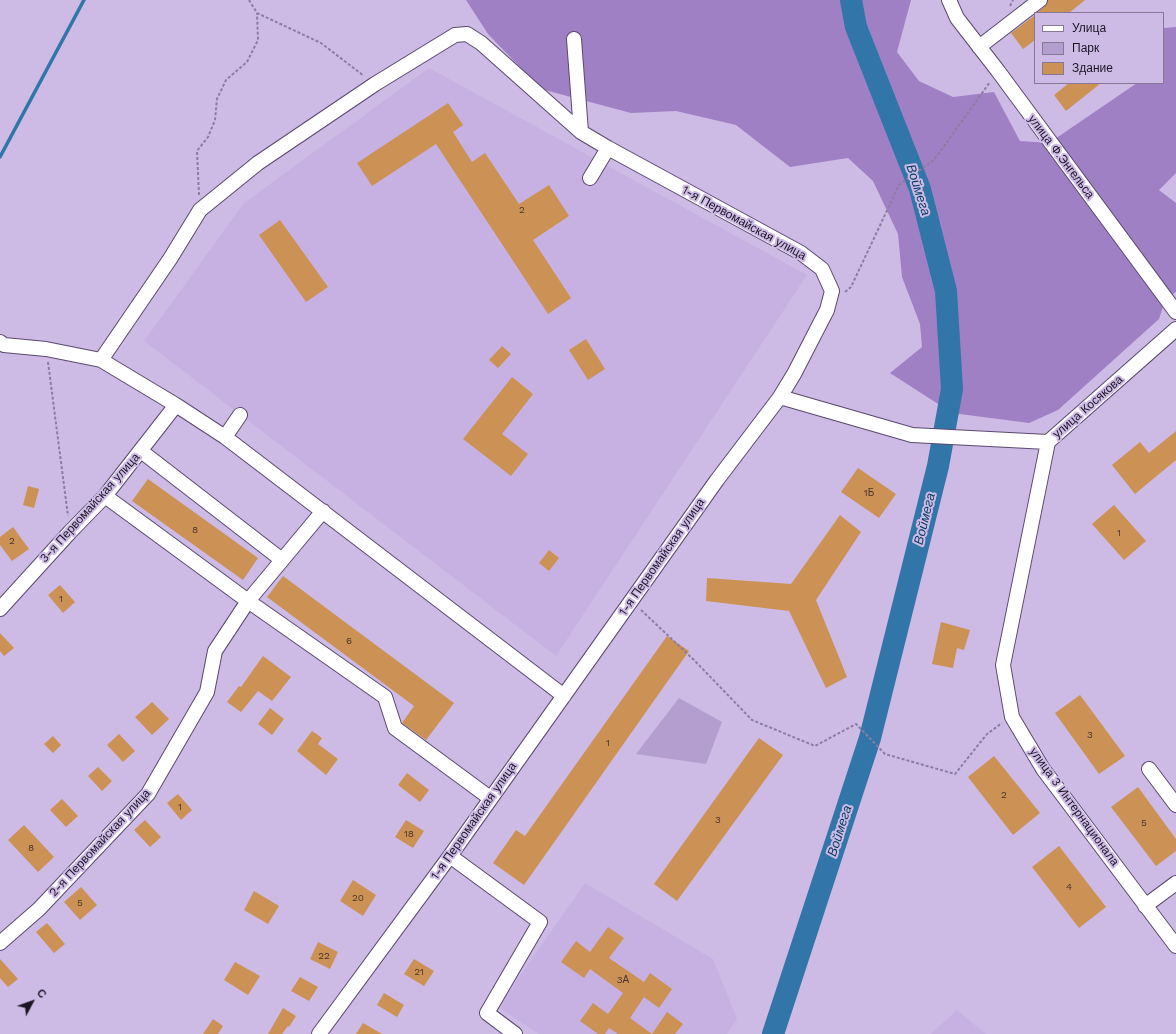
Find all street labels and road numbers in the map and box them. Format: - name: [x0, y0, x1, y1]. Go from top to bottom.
- street label: улица Ф.Энгельса: [1025, 112, 1097, 202]
- street label: 1-я Первомайская улица: [679, 183, 809, 263]
- street label: улица Косякова: [1050, 373, 1126, 441]
- street label: 3-я Первомайская улица: [37, 450, 143, 566]
- street label: 1-я Первомайская улица: [616, 496, 708, 618]
- street label: улица 3 Интернационала: [1026, 745, 1122, 869]
- street label: 1-я Первомайская улица: [428, 760, 520, 882]
- street label: 2-я Первомайская улица: [46, 786, 154, 900]

